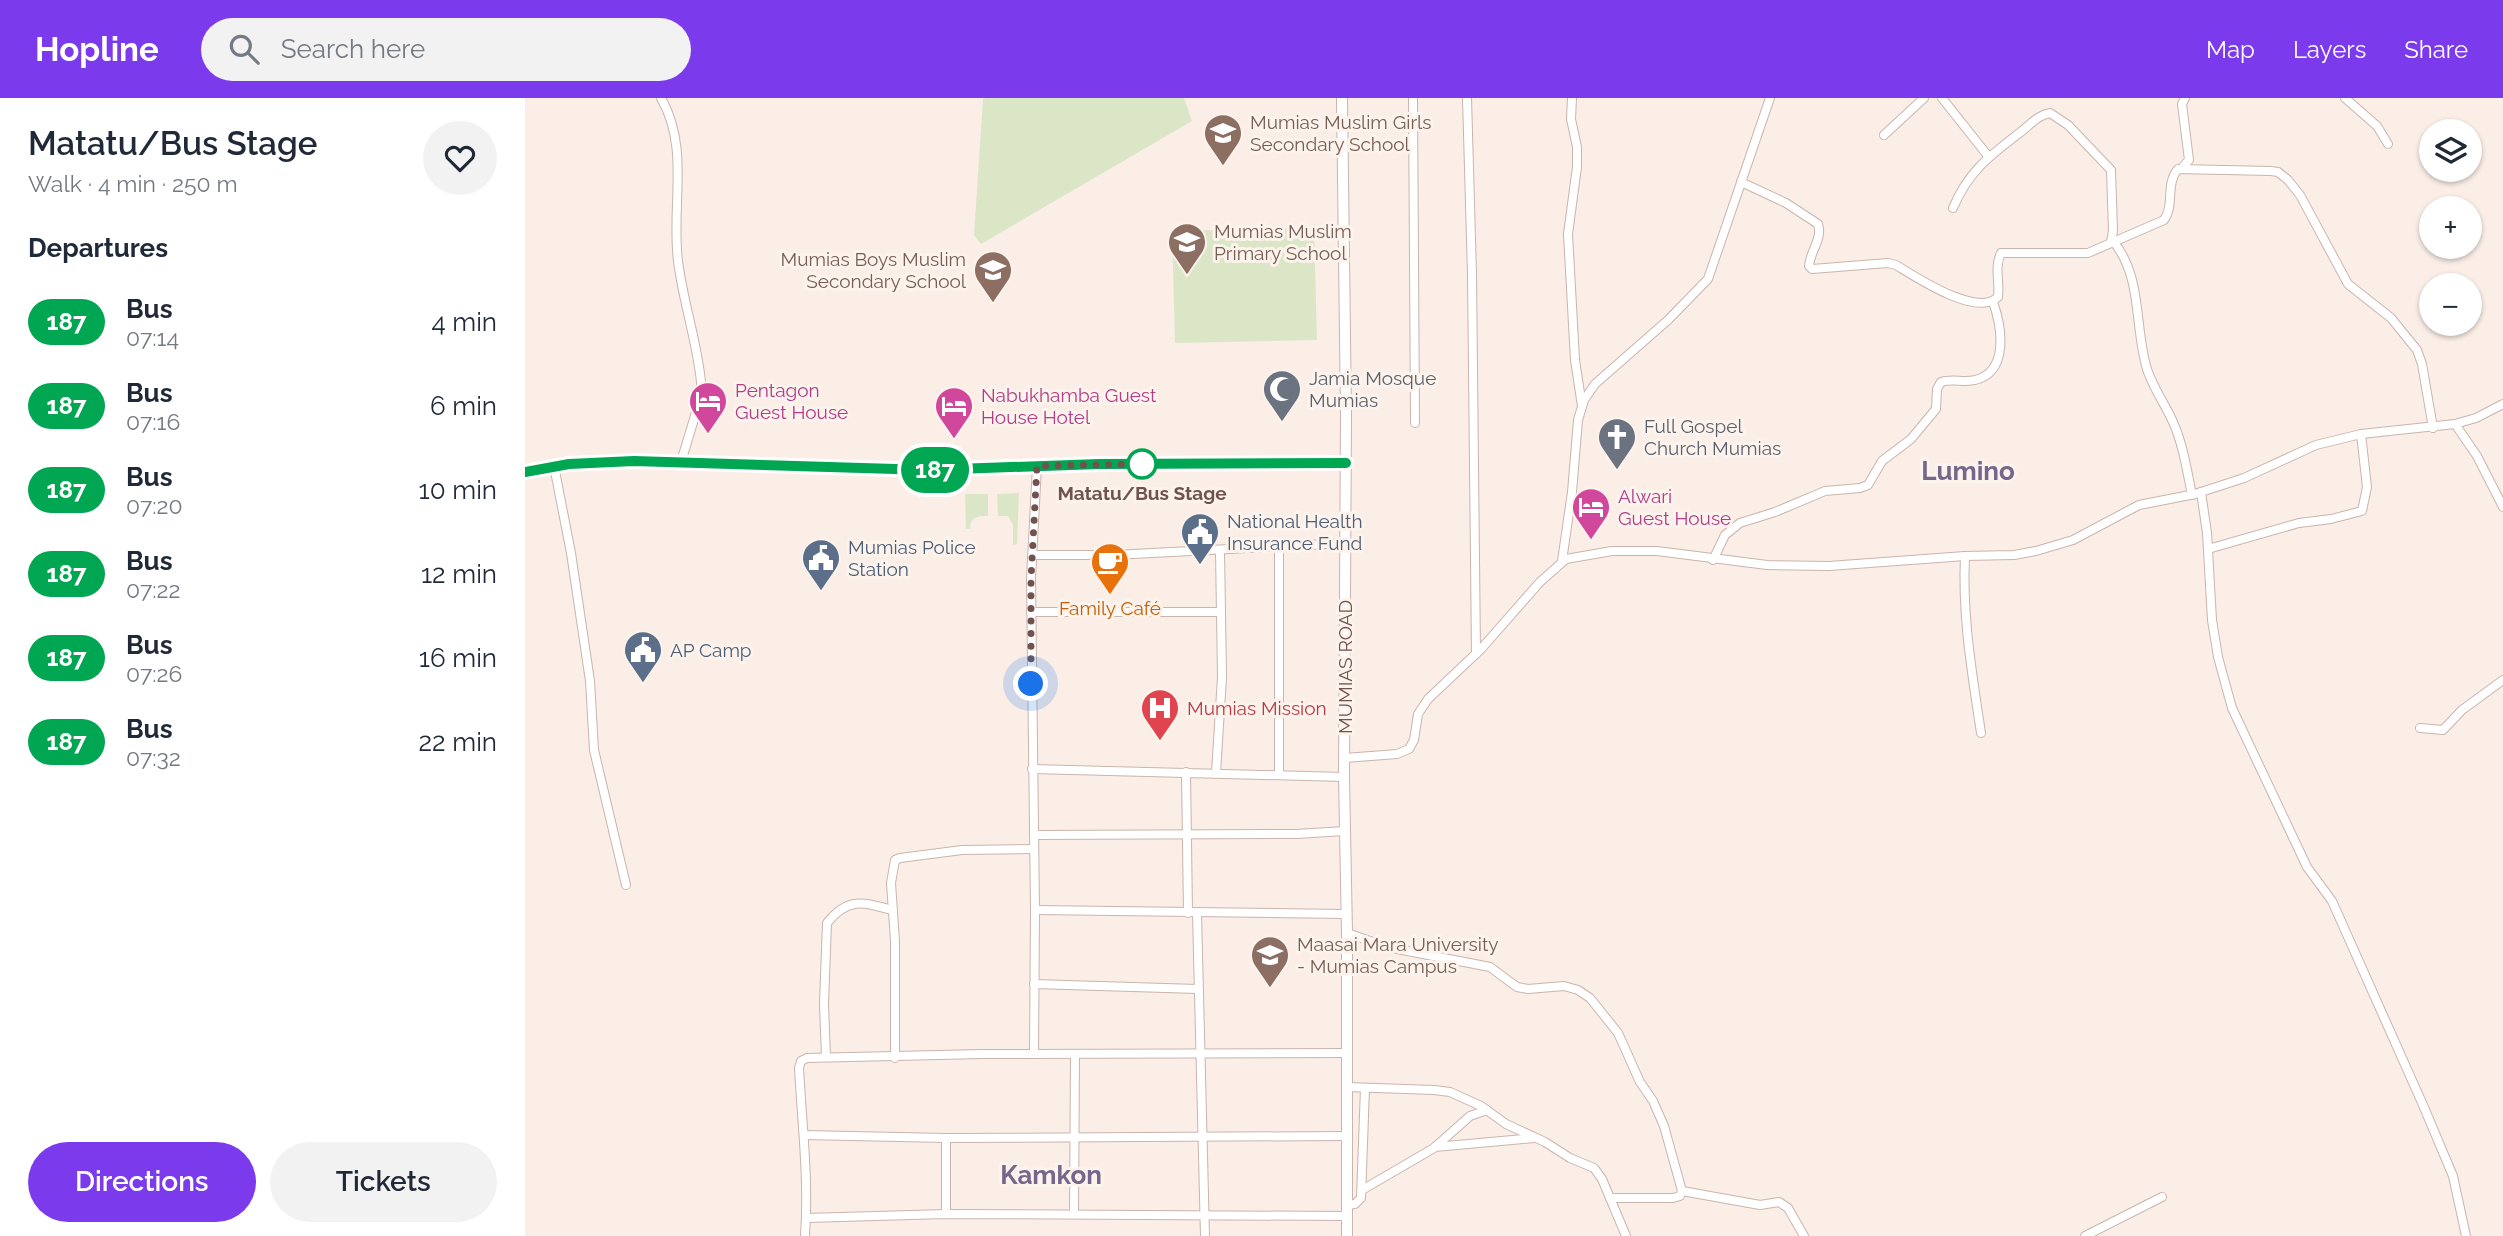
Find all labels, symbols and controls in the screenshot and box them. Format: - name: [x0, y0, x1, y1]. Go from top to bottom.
- search box: [201, 18, 691, 81]
- text: Hopline: [35, 30, 159, 69]
- icon: search: [225, 30, 263, 68]
- text: Search here: [281, 34, 425, 64]
- text: Map: [2206, 35, 2255, 64]
- text: Layers: [2293, 35, 2366, 64]
- text: Share: [2404, 35, 2468, 64]
- place label: Mumias Muslim Girls Secondary School: [1250, 111, 1431, 155]
- school or university icon: Mumias Muslim Girls Secondary School: [1202, 112, 1244, 167]
- map controls: [2419, 119, 2482, 336]
- button: layers: [2419, 119, 2482, 182]
- button: heart: [423, 121, 497, 195]
- text: Matatu/Bus Stage: [28, 124, 317, 163]
- text: Walk · 4 min · 250 m: [28, 170, 238, 197]
- button: +: [2419, 196, 2482, 259]
- place label: Mumias Muslim Primary School: [1214, 220, 1352, 264]
- school or university icon: Mumias Muslim Primary School: [1166, 221, 1208, 276]
- text: Departures: [28, 233, 168, 263]
- place label: Mumias Boys Muslim Secondary School: [781, 248, 967, 292]
- school or university icon: Mumias Boys Muslim Secondary School: [972, 249, 1014, 304]
- button: −: [2419, 273, 2482, 336]
- text: Bus: [126, 294, 173, 324]
- text: 187: [47, 307, 86, 336]
- text: 4 min: [431, 307, 497, 337]
- text: 07:14: [126, 324, 179, 351]
- place label: Jamia Mosque Mumias: [1309, 367, 1436, 411]
- mosque icon: Jamia Mosque Mumias: [1261, 368, 1303, 423]
- text: Bus: [126, 378, 173, 408]
- place label: Pentagon Guest House: [735, 379, 848, 423]
- hotel icon: Pentagon Guest House: [687, 380, 729, 435]
- place label: Nabukhamba Guest House Hotel: [981, 384, 1157, 428]
- hotel icon: Nabukhamba Guest House Hotel: [933, 385, 975, 440]
- text: 187: [47, 391, 86, 420]
- text: 6 min: [430, 391, 497, 421]
- text: 07:16: [126, 408, 180, 435]
- place label: Full Gospel Church Mumias: [1644, 415, 1781, 459]
- church icon: Full Gospel Church Mumias: [1596, 416, 1638, 471]
- line badge: 187: [895, 447, 975, 493]
- marker: Matatu/Bus Stage: [1127, 449, 1157, 479]
- text: 187: [915, 455, 955, 484]
- district label: Lumino: [1921, 456, 2015, 486]
- text: Bus: [126, 462, 173, 492]
- text: 187: [47, 475, 86, 504]
- text: 10 min: [419, 475, 497, 505]
- place label: Matatu/Bus Stage: [1057, 482, 1227, 504]
- place label: Alwari Guest House: [1618, 485, 1731, 529]
- hotel icon: Alwari Guest House: [1570, 486, 1612, 541]
- text: 07:20: [126, 492, 183, 519]
- place label: National Health Insurance Fund: [1227, 510, 1363, 554]
- public building icon: National Health Insurance Fund: [1179, 511, 1221, 566]
- place label: Mumias Police Station: [848, 536, 976, 580]
- public building icon: Mumias Police Station: [800, 537, 842, 592]
- cafe icon: Family Café: [1089, 541, 1131, 596]
- text: Bus: [126, 546, 173, 576]
- text: 187: [47, 559, 86, 588]
- text: 12 min: [421, 559, 497, 589]
- text: 07:22: [126, 576, 181, 603]
- place label: Family Café: [1059, 597, 1161, 619]
- street label: MUMIAS ROAD: [1334, 600, 1356, 734]
- public building icon: AP Camp: [622, 629, 664, 684]
- text: Bus: [126, 630, 173, 660]
- place label: AP Camp: [670, 639, 752, 661]
- text: 187: [47, 643, 86, 672]
- text: 16 min: [419, 643, 497, 673]
- text: 07:26: [126, 660, 182, 687]
- your location: [1013, 666, 1048, 701]
- hospital icon: Mumias Mission: [1139, 687, 1181, 742]
- place label: Mumias Mission: [1187, 697, 1327, 719]
- text: Bus: [126, 714, 173, 744]
- text: 187: [47, 727, 86, 756]
- text: 22 min: [419, 727, 497, 757]
- text: 07:32: [126, 744, 181, 771]
- place label: Maasai Mara University - Mumias Campus: [1297, 933, 1499, 977]
- school or university icon: Maasai Mara University - Mumias Campus: [1249, 934, 1291, 989]
- button: Directions: [28, 1142, 256, 1222]
- button: Tickets: [270, 1142, 497, 1222]
- district label: Kamkon: [1000, 1160, 1102, 1190]

